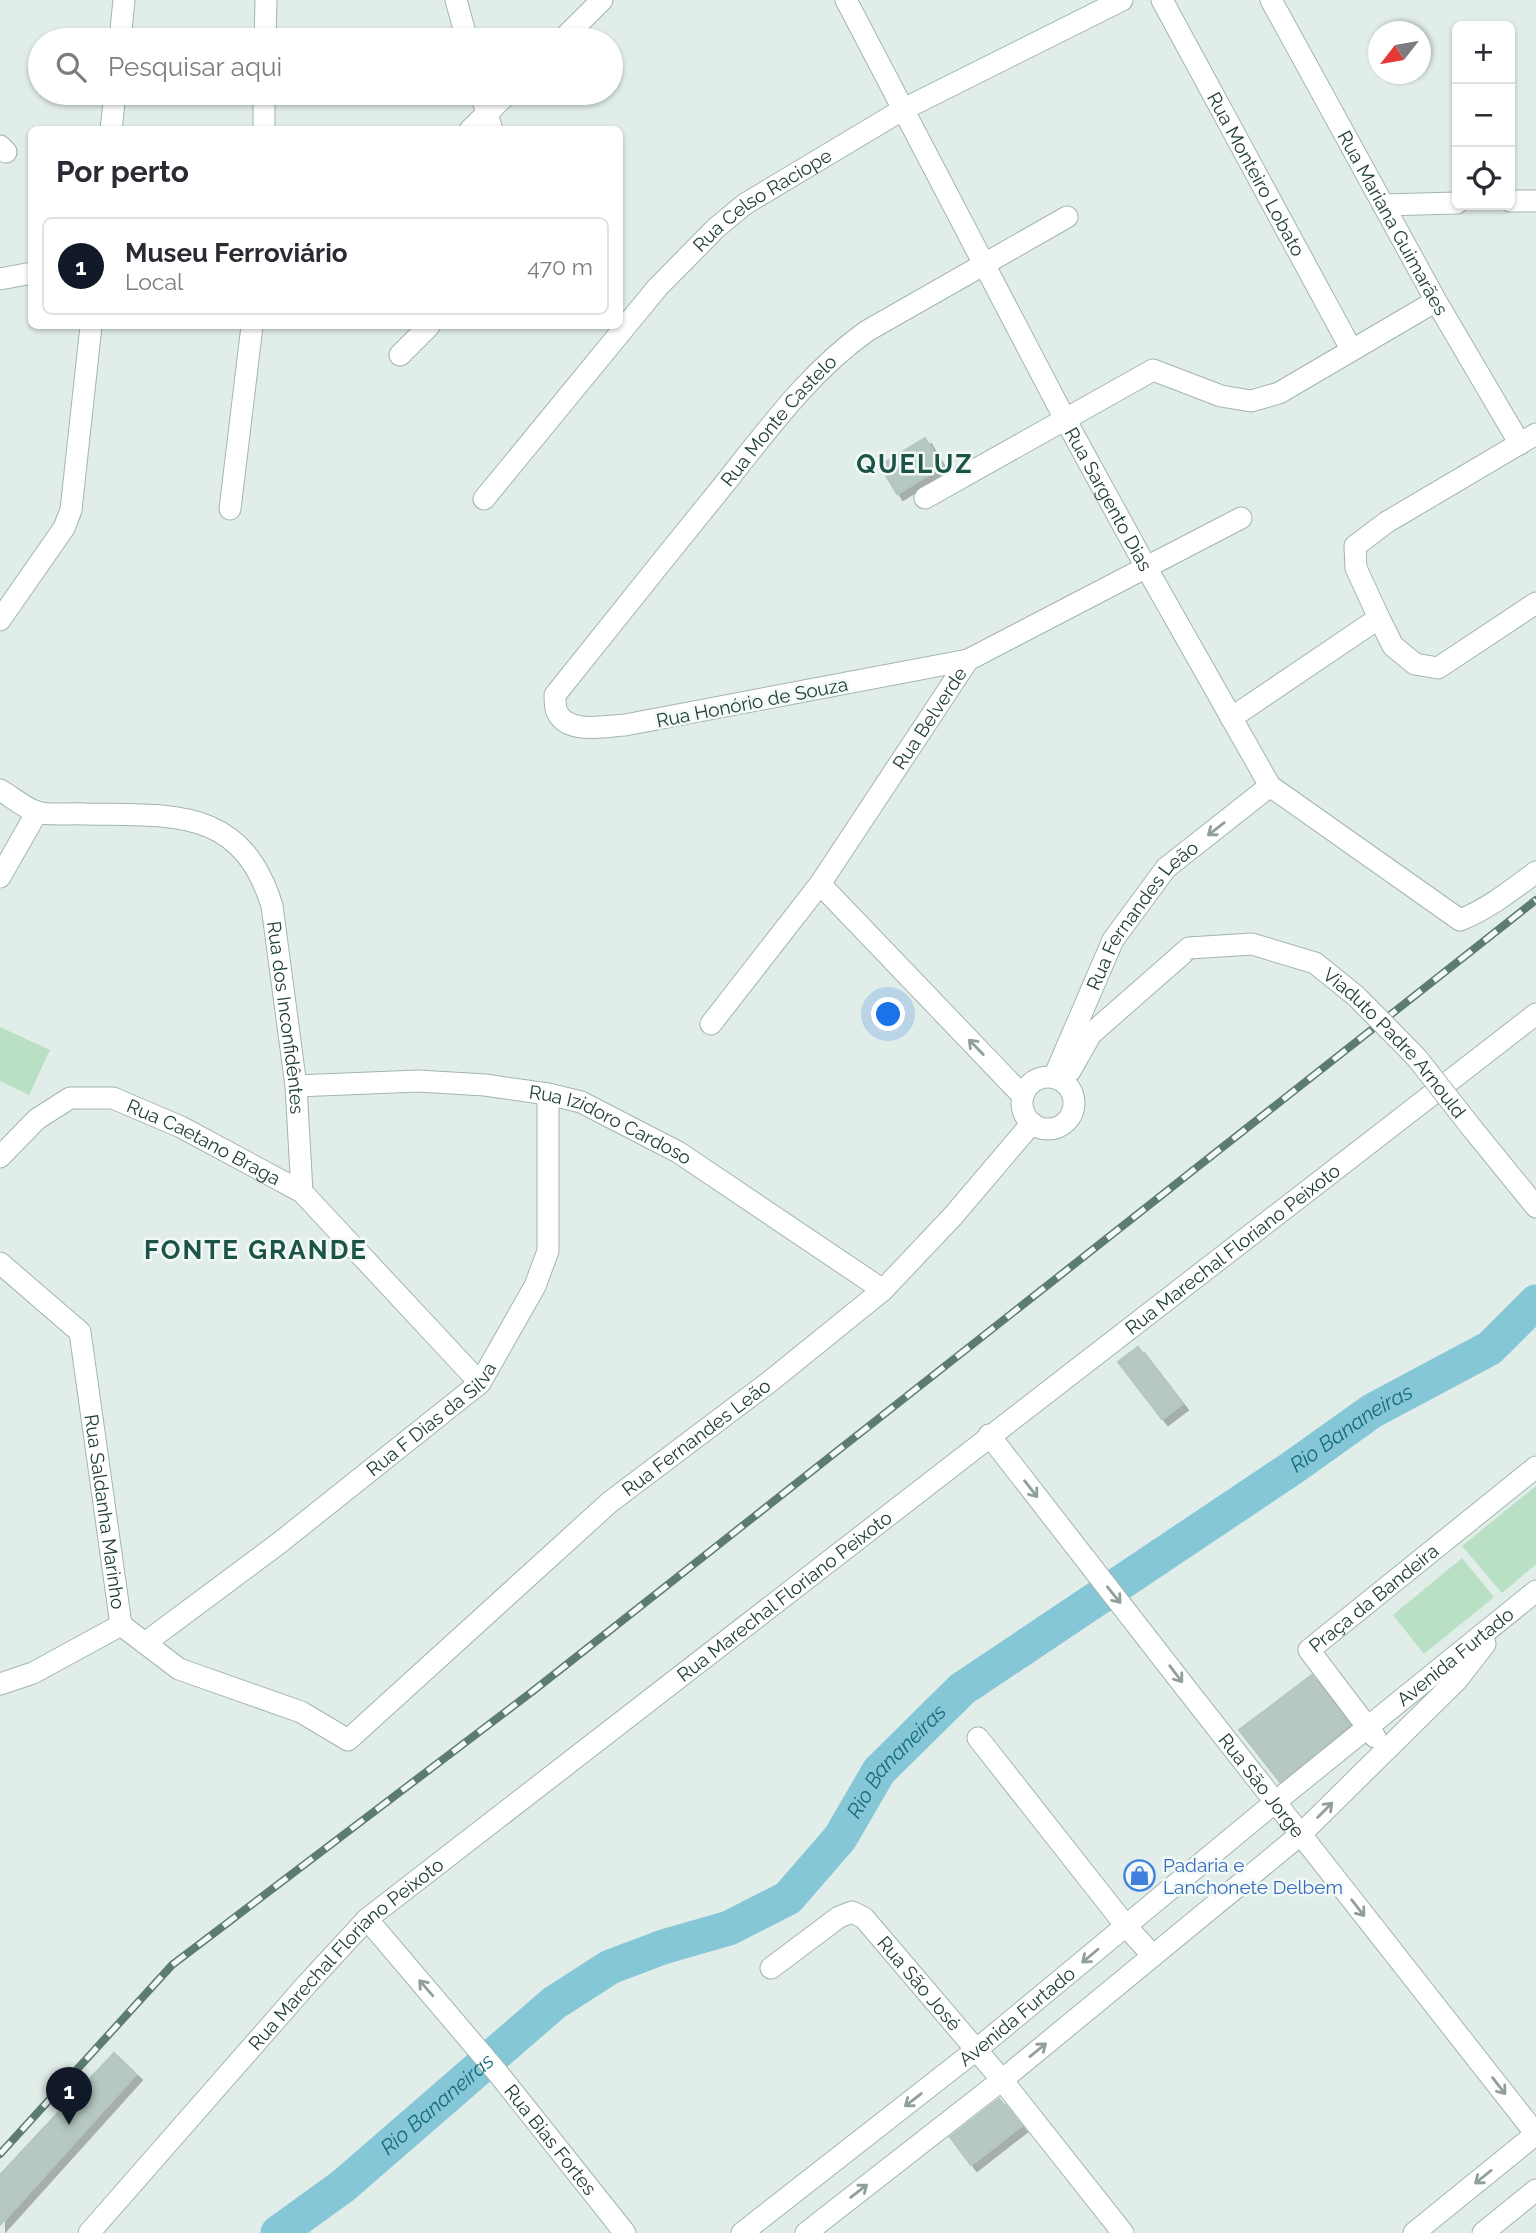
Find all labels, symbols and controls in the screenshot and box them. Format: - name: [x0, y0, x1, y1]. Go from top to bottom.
- north arrow: [1368, 21, 1431, 84]
- map controls: [1452, 21, 1515, 210]
- button: +: [1452, 21, 1515, 84]
- search box: [28, 28, 623, 105]
- icon: search: [52, 48, 90, 86]
- text: Pesquisar aqui: [108, 52, 282, 82]
- button: −: [1452, 84, 1515, 147]
- street label: Rua Monteiro Lobato: [1203, 88, 1310, 260]
- street label: Rua Mariana Guimarães: [1334, 126, 1453, 319]
- street label: Rua Celso Raciope: [688, 144, 835, 256]
- button: locate: [1452, 147, 1515, 210]
- text: Por perto: [56, 154, 189, 189]
- text: Museu Ferroviário: [125, 238, 348, 268]
- text: 1: [75, 253, 87, 280]
- text: 470 m: [527, 253, 593, 280]
- text: Local: [125, 268, 183, 295]
- street label: Rua Monte Castelo: [716, 350, 841, 491]
- street label: Rua Sargento Dias: [1061, 423, 1157, 575]
- district label: QUELUZ: [856, 449, 974, 479]
- street label: Rua Belverde: [888, 663, 971, 774]
- street label: Rua Honório de Souza: [654, 673, 850, 731]
- one-way arrow: [1207, 821, 1226, 836]
- street label: Rua Fernandes Leão: [1082, 836, 1202, 993]
- street label: Rua dos Inconfidêntes: [263, 920, 309, 1115]
- street label: Viaduto Padre Arnould: [1319, 963, 1471, 1122]
- your location: [871, 997, 905, 1031]
- one-way arrow: [967, 1038, 984, 1055]
- street label: Rua Izidoro Cardoso: [528, 1080, 696, 1169]
- street label: Rua Caetano Braga: [124, 1094, 284, 1189]
- street label: Rua Marechal Floriano Peixoto: [1121, 1159, 1344, 1339]
- district label: FONTE GRANDE: [144, 1235, 368, 1265]
- street label: Rua F Dias da Silva: [362, 1358, 500, 1480]
- street label: Rua Fernandes Leão: [617, 1374, 775, 1500]
- water label: Rio Bananeiras: [1285, 1379, 1417, 1477]
- street label: Rua Saldanha Marinho: [81, 1413, 130, 1611]
- one-way arrow: [1024, 1480, 1039, 1498]
- street label: Rua Marechal Floriano Peixoto: [672, 1506, 896, 1686]
- street label: Praça da Bandeira: [1304, 1539, 1443, 1657]
- one-way arrow: [1106, 1586, 1122, 1604]
- street label: Avenida Furtado: [1392, 1603, 1518, 1710]
- one-way arrow: [1168, 1665, 1183, 1684]
- water label: Rio Bananeiras: [841, 1699, 951, 1822]
- street label: Rua São Jorge: [1214, 1729, 1309, 1842]
- one-way arrow: [1317, 1802, 1334, 1819]
- street label: Rua Marechal Floriano Peixoto: [244, 1853, 448, 2054]
- place label: Padaria e Lanchonete Delbem: [1163, 1854, 1343, 1898]
- shop icon: Padaria e Lanchonete Delbem: [1123, 1859, 1157, 1893]
- one-way arrow: [1350, 1898, 1365, 1916]
- street label: Rua São José: [873, 1932, 966, 2035]
- one-way arrow: [1081, 1949, 1099, 1964]
- street label: Avenida Furtado: [954, 1962, 1079, 2070]
- one-way arrow: [418, 1980, 434, 1998]
- one-way arrow: [1029, 2042, 1047, 2058]
- water label: Rio Bananeiras: [375, 2048, 499, 2160]
- pin: 1: [46, 2067, 92, 2125]
- one-way arrow: [1491, 2077, 1506, 2095]
- street label: Rua Bias Fortes: [500, 2080, 601, 2199]
- one-way arrow: [904, 2092, 923, 2107]
- one-way arrow: [1474, 2169, 1492, 2184]
- one-way arrow: [850, 2183, 868, 2199]

